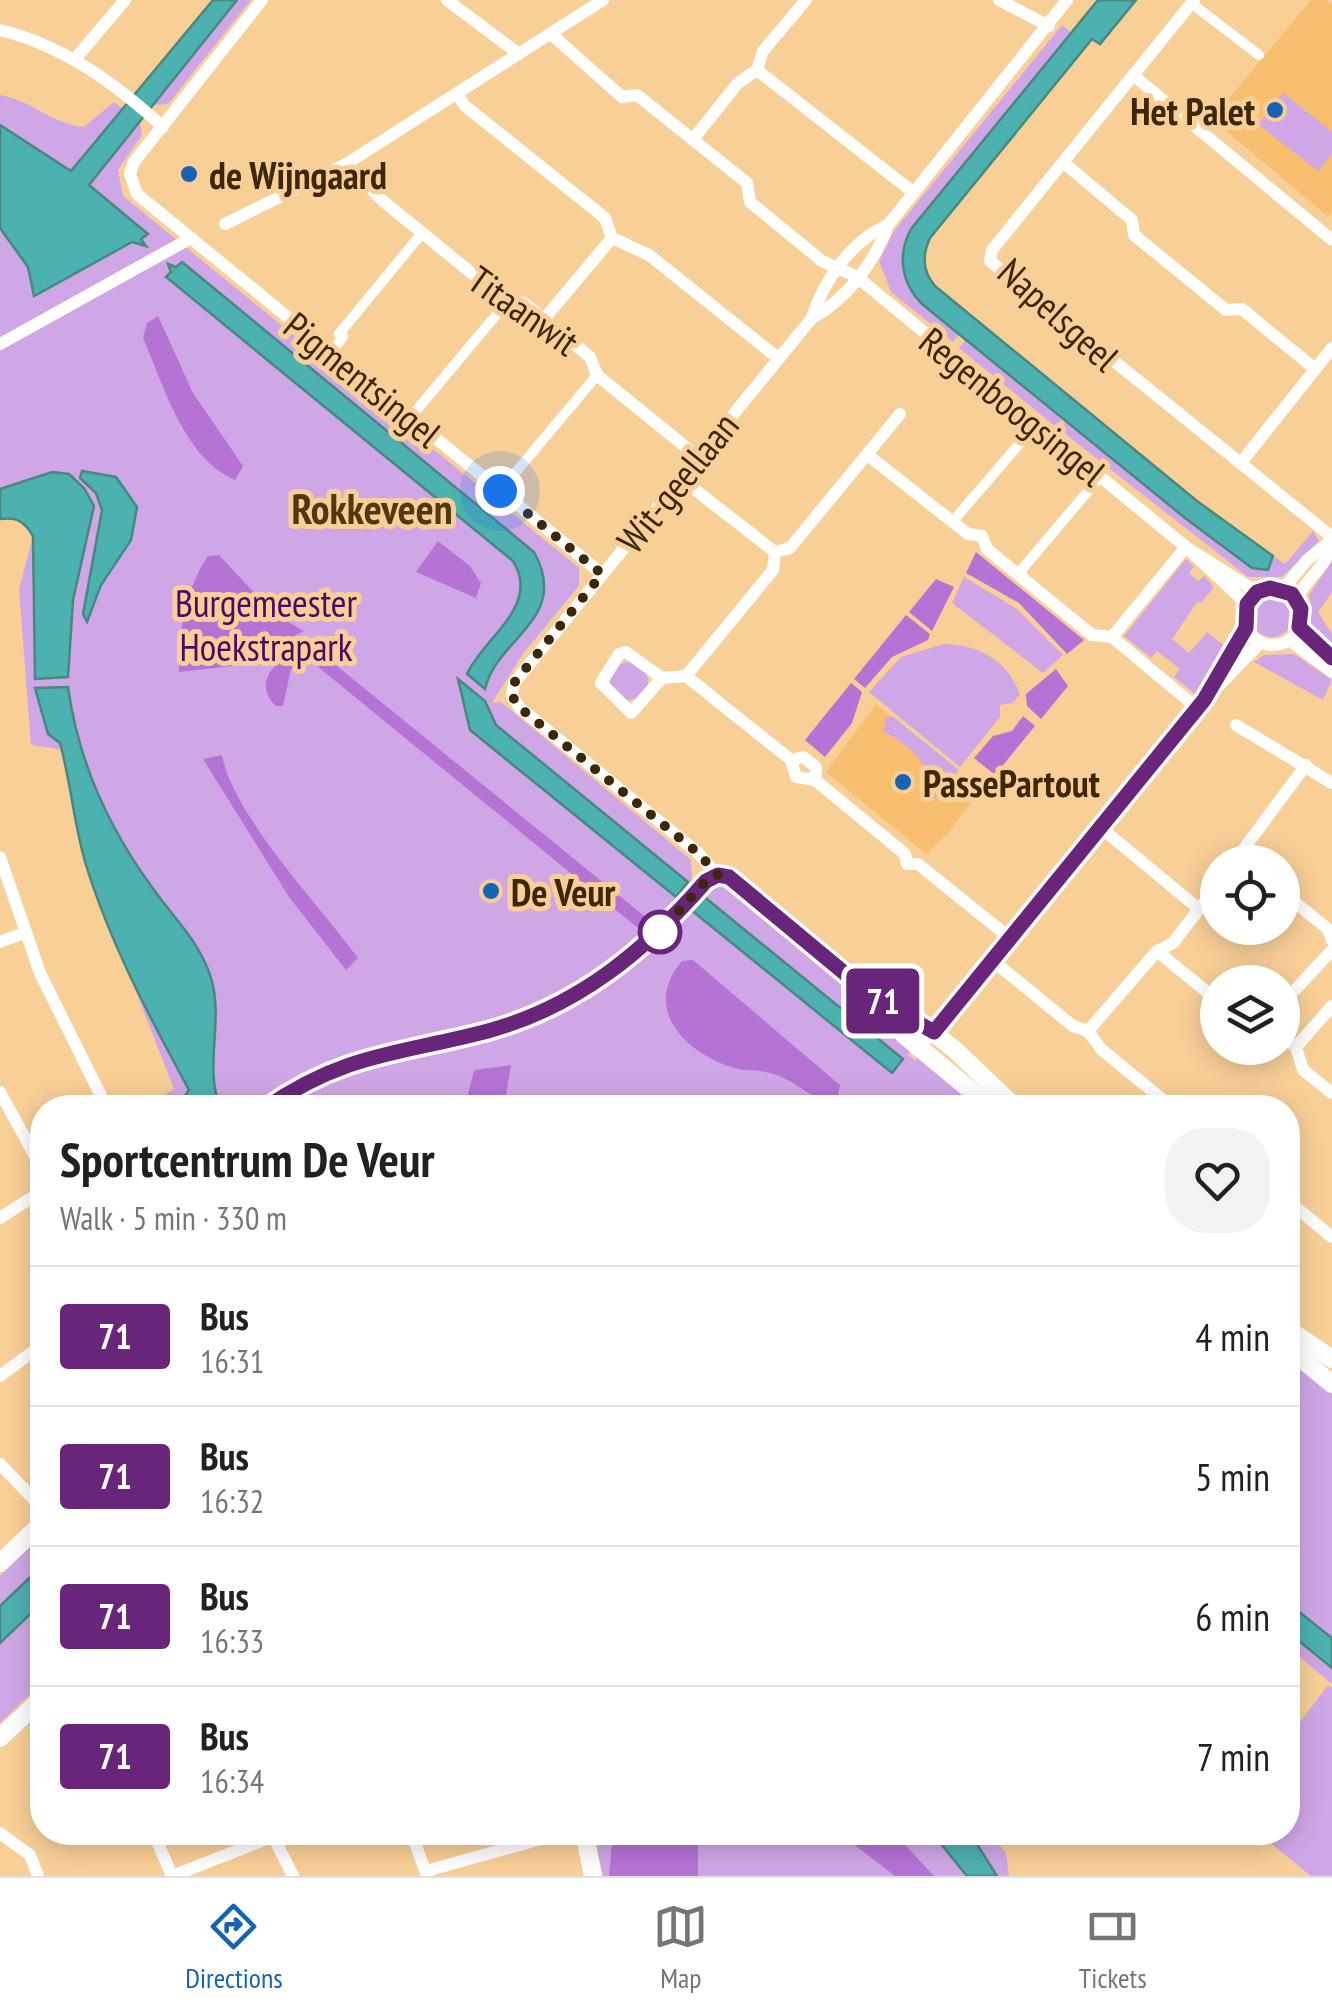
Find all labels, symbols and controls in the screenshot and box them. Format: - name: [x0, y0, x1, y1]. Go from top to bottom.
- place label: Het Palet: [1130, 86, 1255, 135]
- marker: Het Palet: [1264, 99, 1286, 121]
- place label: de Wijngaard: [209, 150, 387, 199]
- marker: de Wijngaard: [178, 163, 200, 185]
- street label: Napelsgeel: [988, 247, 1130, 381]
- street label: Titaanwit: [459, 254, 589, 366]
- street label: Pigmentsingel: [274, 301, 452, 457]
- street label: Regenboogsingel: [910, 316, 1116, 496]
- street label: Wit-geellaan: [606, 402, 748, 562]
- your location: [475, 466, 525, 516]
- district label: Rokkeveen: [291, 481, 453, 536]
- park label: Burgemeester Hoekstrapark: [175, 578, 357, 671]
- place label: PassePartout: [923, 758, 1100, 807]
- marker: PassePartout: [892, 771, 914, 793]
- map controls: [1200, 845, 1300, 1065]
- button: locate: [1200, 845, 1300, 945]
- place label: De Veur: [511, 867, 616, 916]
- marker: De Veur: [480, 880, 502, 902]
- unlabelled marker: [639, 911, 681, 953]
- button: layers: [1200, 965, 1300, 1065]
- line badge: 71: [838, 968, 928, 1034]
- text: 71: [866, 978, 900, 1024]
- text: Sportcentrum De Veur: [60, 1128, 435, 1190]
- button: heart: [1165, 1128, 1270, 1233]
- text: Walk · 5 min · 330 m: [60, 1197, 287, 1239]
- text: Bus: [200, 1291, 249, 1340]
- text: 4 min: [1195, 1312, 1270, 1361]
- text: 71: [98, 1313, 132, 1359]
- text: 16:31: [200, 1340, 264, 1382]
- text: Bus: [200, 1431, 249, 1480]
- text: 5 min: [1195, 1452, 1270, 1501]
- text: 71: [98, 1453, 132, 1499]
- text: 16:32: [200, 1480, 264, 1522]
- text: Bus: [200, 1571, 249, 1620]
- text: 6 min: [1195, 1592, 1270, 1641]
- text: 71: [98, 1593, 132, 1639]
- text: 16:33: [200, 1620, 264, 1662]
- text: Bus: [200, 1711, 249, 1760]
- text: 7 min: [1197, 1732, 1270, 1781]
- text: 71: [98, 1733, 132, 1779]
- text: 16:34: [200, 1760, 264, 1802]
- tab: Directions: [185, 1899, 283, 1996]
- tab: Map: [653, 1899, 708, 1996]
- tab: Tickets: [1079, 1899, 1147, 1996]

